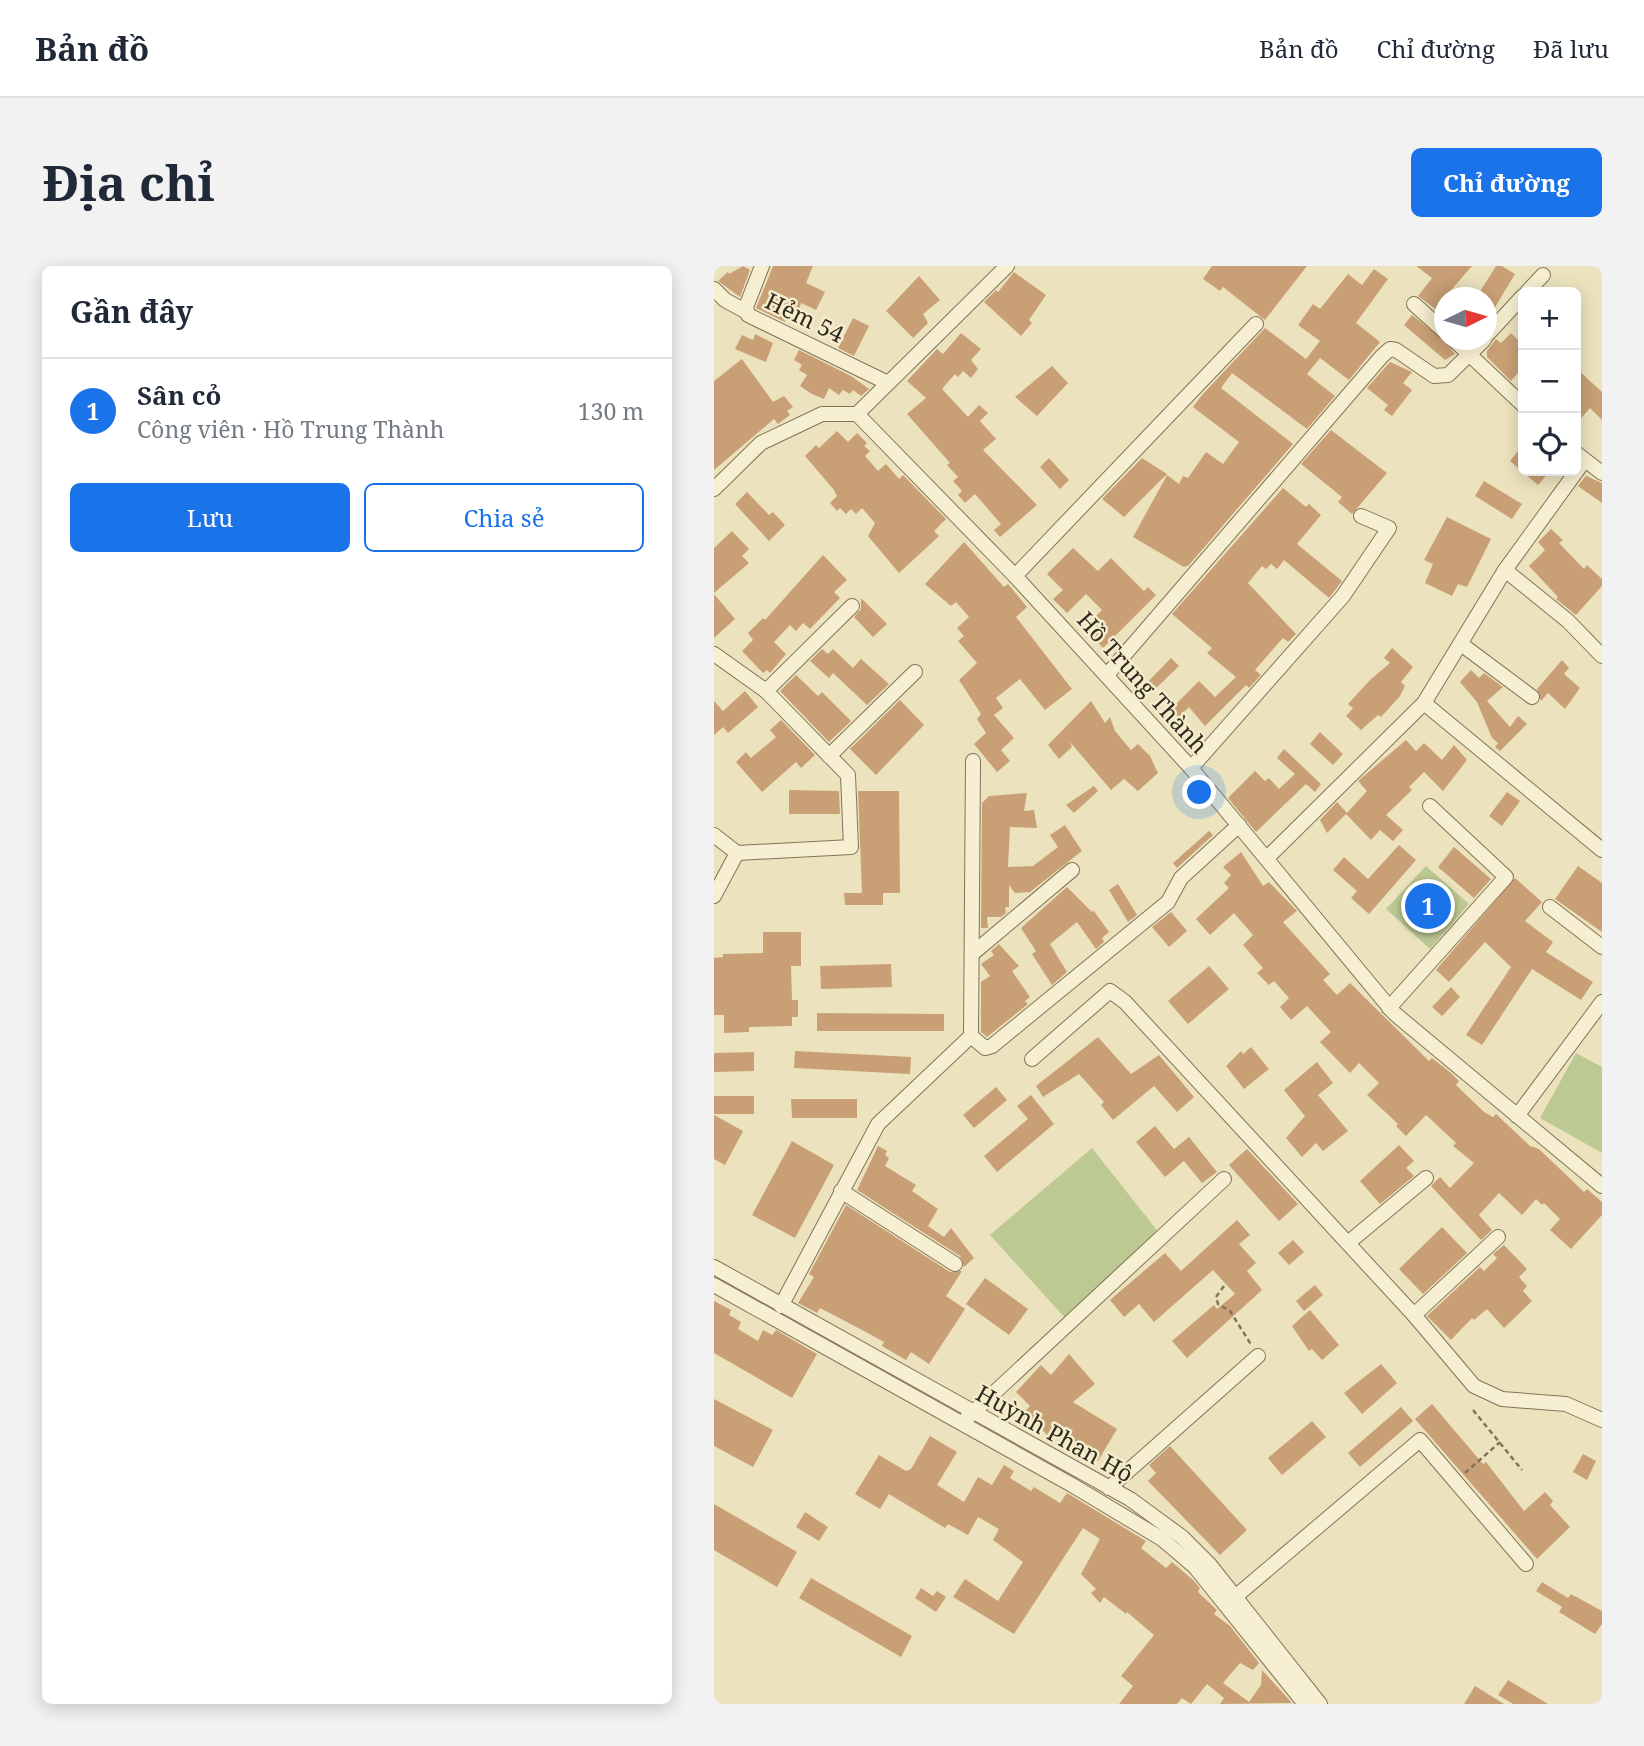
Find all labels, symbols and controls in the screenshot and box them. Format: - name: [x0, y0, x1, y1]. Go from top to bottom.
- text: Bản đồ: [35, 26, 149, 71]
- text: Bản đồ: [1259, 32, 1339, 65]
- text: Chỉ đường: [1377, 32, 1495, 65]
- text: Đã lưu: [1533, 32, 1609, 65]
- button: Chỉ đường: [1411, 148, 1602, 217]
- text: Địa chỉ: [42, 149, 215, 215]
- street label: Hẻm 54: [760, 284, 850, 350]
- north arrow: [1434, 287, 1497, 350]
- map controls: [1518, 287, 1581, 476]
- button: +: [1518, 287, 1581, 350]
- text: Gần đây: [70, 291, 193, 332]
- button: −: [1518, 350, 1581, 413]
- text: Sân cỏ: [137, 377, 221, 413]
- text: 1: [87, 395, 100, 427]
- text: 130 m: [578, 395, 644, 427]
- text: Công viên · Hồ Trung Thành: [137, 413, 444, 445]
- button: locate: [1518, 413, 1581, 476]
- button: Lưu: [70, 483, 350, 552]
- button: Chia sẻ: [364, 483, 644, 552]
- street label: Hồ Trung Thành: [1070, 604, 1216, 760]
- your location: [1182, 775, 1216, 809]
- pin: 1: [1405, 880, 1451, 932]
- street label: Huỳnh Phan Hộ: [971, 1377, 1139, 1489]

